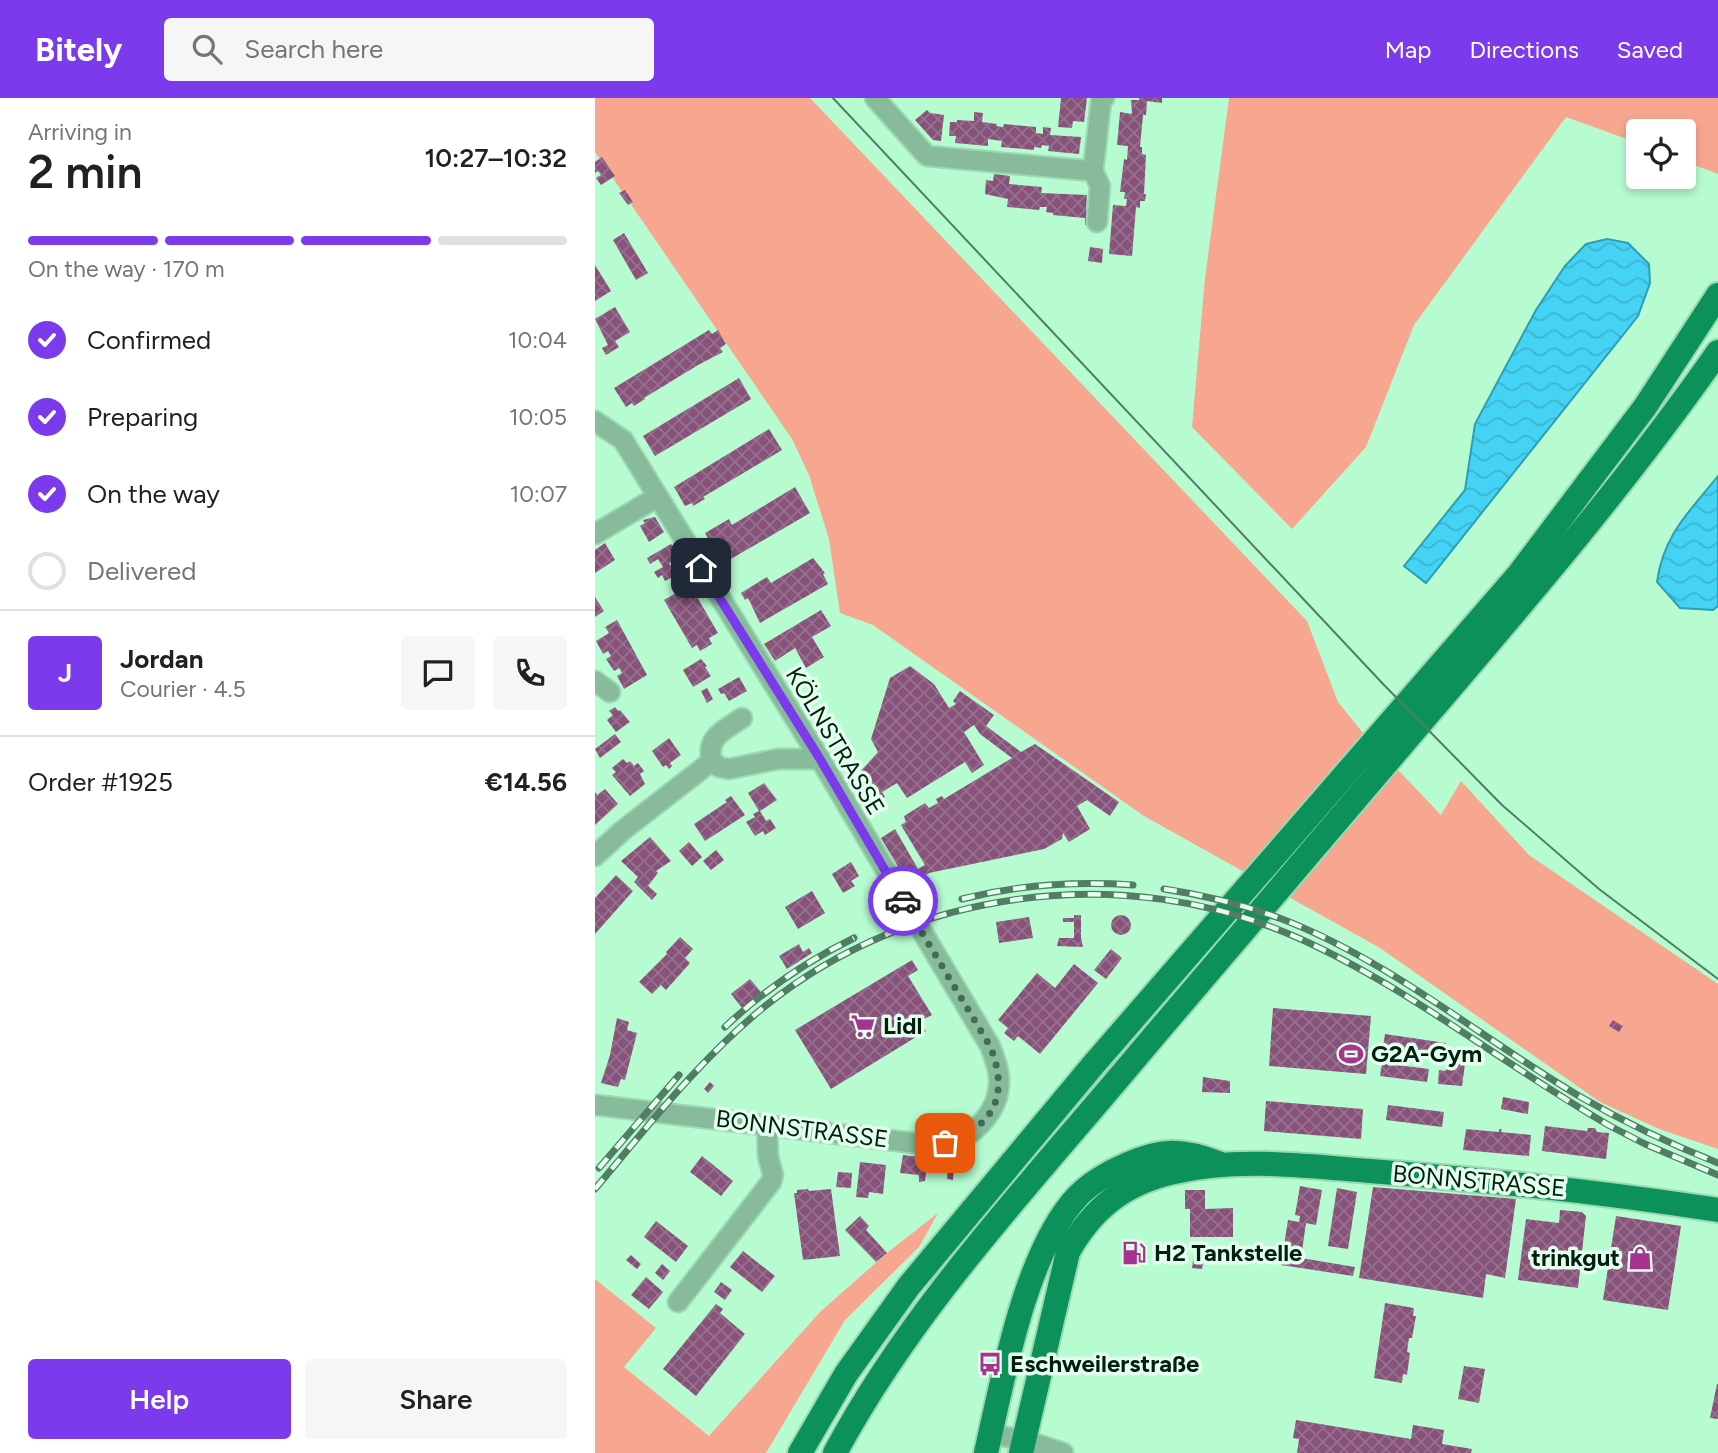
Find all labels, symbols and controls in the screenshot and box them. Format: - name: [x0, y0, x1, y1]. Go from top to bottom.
- search box: [164, 18, 654, 81]
- text: Bitely: [35, 30, 122, 69]
- icon: search: [188, 30, 226, 68]
- text: Search here: [244, 33, 383, 65]
- text: Map: [1385, 35, 1431, 64]
- text: Directions: [1469, 35, 1579, 64]
- text: Saved: [1617, 35, 1683, 64]
- text: Arriving in: [28, 118, 132, 146]
- map controls: [1626, 119, 1696, 189]
- button: locate: [1626, 119, 1696, 189]
- text: 10:27–10:32: [424, 142, 567, 174]
- text: 2 min: [28, 144, 143, 200]
- text: On the way · 170 m: [28, 255, 225, 283]
- icon: check: [28, 321, 66, 359]
- text: Confirmed: [87, 324, 211, 356]
- text: 10:04: [508, 326, 567, 354]
- icon: check: [28, 398, 66, 436]
- text: Preparing: [87, 401, 198, 433]
- text: 10:05: [509, 403, 567, 431]
- icon: check: [28, 475, 66, 513]
- text: On the way: [87, 478, 220, 510]
- text: 10:07: [510, 480, 567, 508]
- pin: [671, 538, 731, 598]
- icon: home: [682, 549, 720, 587]
- text: Delivered: [87, 555, 196, 587]
- button: chat: [401, 636, 475, 710]
- button: phone: [493, 636, 567, 710]
- text: Jordan: [120, 643, 203, 675]
- text: J: [58, 657, 72, 689]
- street label: KÖLNSTRASSE: [780, 662, 891, 820]
- text: Courier · 4.5: [120, 675, 246, 703]
- text: Order #1925: [28, 766, 173, 798]
- text: €14.56: [485, 766, 567, 798]
- courier: [868, 866, 938, 936]
- icon: car: [884, 882, 922, 920]
- place label: Lidl: [883, 1011, 922, 1040]
- supermarket icon: Lidl: [849, 1012, 877, 1040]
- place label: G2A-Gym: [1371, 1039, 1482, 1068]
- sports icon: G2A-Gym: [1337, 1040, 1365, 1068]
- street label: BONNSTRASSE: [714, 1104, 890, 1153]
- pin: [915, 1113, 975, 1173]
- icon: bag: [926, 1124, 964, 1162]
- street label: BONNSTRASSE: [1391, 1158, 1567, 1203]
- place label: H2 Tankstelle: [1154, 1238, 1302, 1267]
- fuel station icon: H2 Tankstelle: [1120, 1239, 1148, 1267]
- place label: trinkgut: [1531, 1243, 1620, 1272]
- shop icon: trinkgut: [1626, 1244, 1654, 1272]
- place label: Eschweilerstraße: [1010, 1349, 1199, 1378]
- bus stop icon: Eschweilerstraße: [976, 1350, 1004, 1378]
- button: Help: [28, 1359, 291, 1439]
- button: Share: [305, 1359, 567, 1439]

